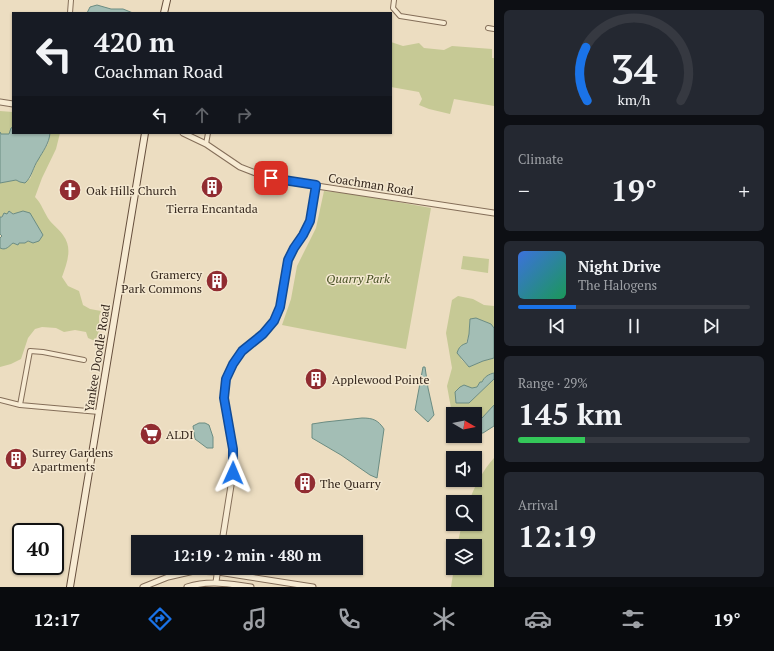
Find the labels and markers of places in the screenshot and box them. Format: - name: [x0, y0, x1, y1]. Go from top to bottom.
- pin: [254, 161, 288, 195]
- building icon: Tierra Encantada: [199, 174, 225, 200]
- church icon: Oak Hills Church: [57, 177, 83, 203]
- place label: Oak Hills Church: [86, 183, 177, 198]
- place label: Tierra Encantada: [166, 201, 258, 216]
- place label: Gramercy Park Commons: [121, 267, 203, 296]
- building icon: Gramercy Park Commons: [204, 268, 230, 294]
- building icon: Applewood Pointe: [303, 366, 329, 392]
- place label: Applewood Pointe: [332, 372, 430, 387]
- supermarket icon: ALDI: [138, 421, 164, 447]
- place label: ALDI: [166, 427, 194, 442]
- place label: Surrey Gardens Apartments: [32, 445, 113, 474]
- building icon: Surrey Gardens Apartments: [3, 446, 29, 472]
- building icon: The Quarry: [292, 470, 318, 496]
- place label: The Quarry: [320, 476, 382, 491]

